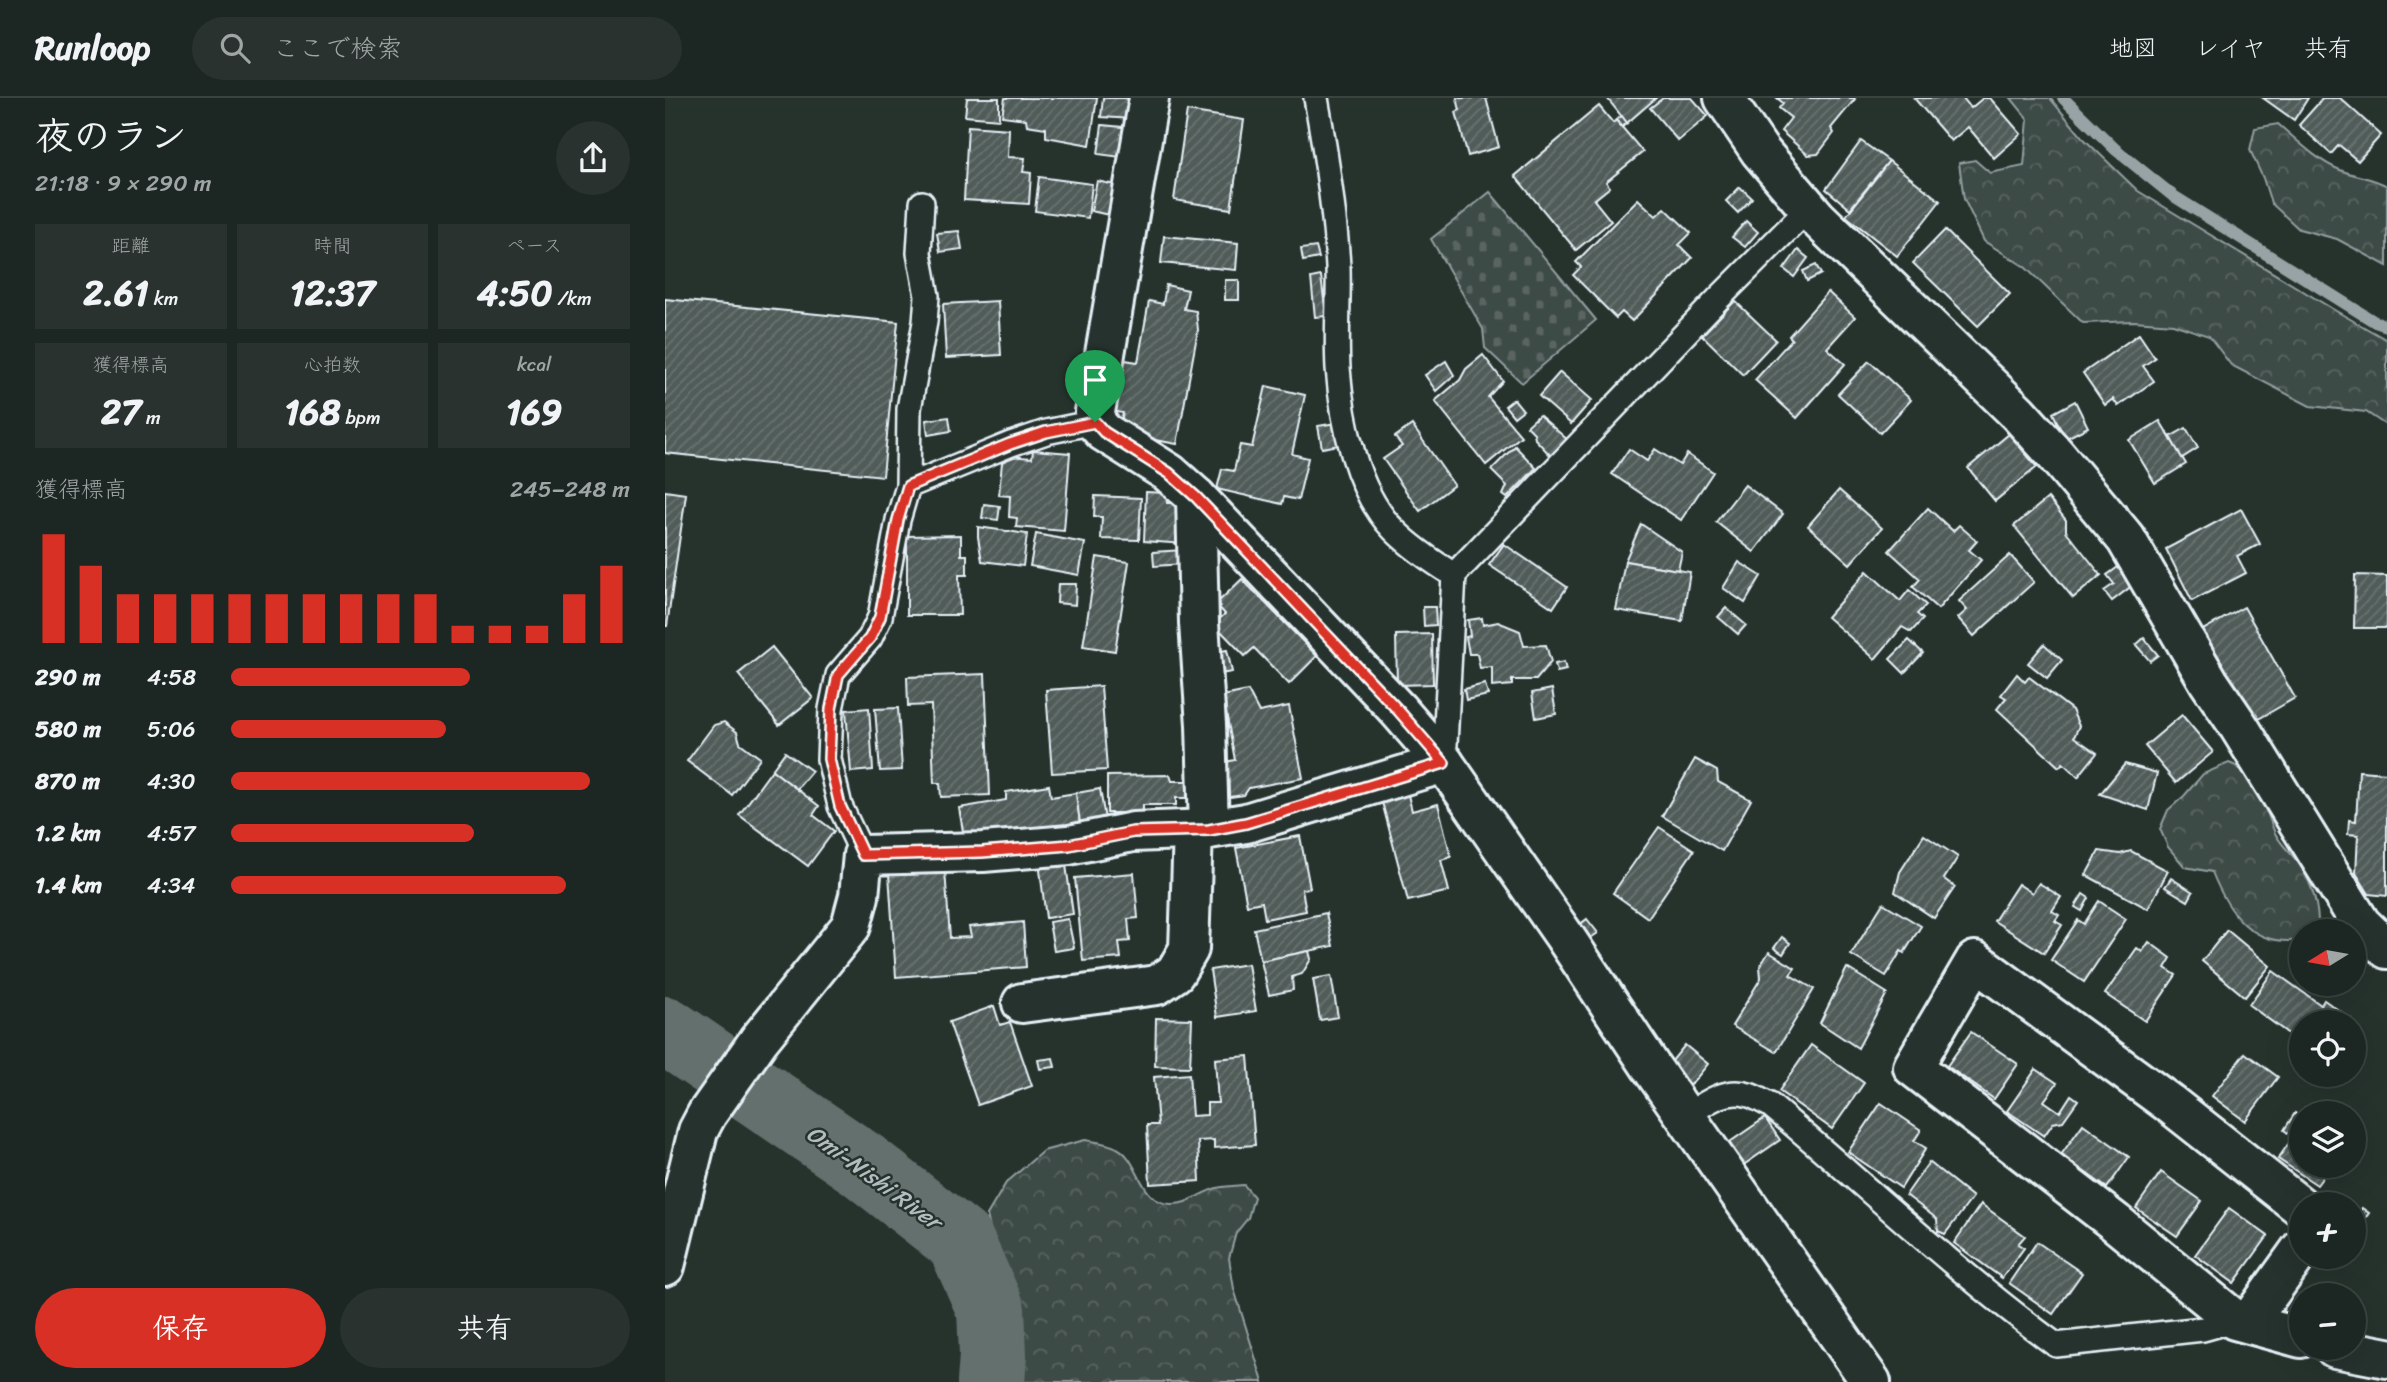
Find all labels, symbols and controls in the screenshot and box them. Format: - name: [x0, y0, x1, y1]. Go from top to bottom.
- search box: [192, 17, 682, 80]
- text: Runloop: [35, 19, 150, 77]
- text: ここで検索: [272, 25, 402, 71]
- text: 地図: [2109, 27, 2157, 69]
- text: レイヤ: [2195, 27, 2266, 69]
- text: 共有: [2304, 27, 2352, 69]
- icon: search: [216, 29, 254, 67]
- text: 夜のラン: [35, 103, 187, 170]
- button: share: [556, 121, 630, 195]
- text: 21:18 · 9 × 290 m: [35, 163, 211, 204]
- text: 距離: [112, 229, 150, 262]
- text: 時間: [313, 229, 352, 262]
- text: ペース: [506, 229, 562, 262]
- text: 2.61: [83, 262, 149, 324]
- text: 12:37: [290, 262, 375, 324]
- text: 4:50: [477, 262, 553, 324]
- text: km: [149, 282, 178, 315]
- text: /km: [553, 282, 592, 315]
- text: 獲得標高: [93, 348, 169, 381]
- text: 心拍数: [304, 348, 361, 381]
- text: kcal: [517, 348, 551, 381]
- pin: [1065, 350, 1125, 422]
- icon: arrive: [1076, 361, 1114, 399]
- text: 27: [101, 381, 141, 443]
- text: 168: [284, 381, 341, 443]
- text: 169: [506, 381, 562, 443]
- text: m: [141, 401, 161, 434]
- text: bpm: [341, 401, 381, 434]
- text: 獲得標高: [35, 469, 127, 510]
- text: 245–248 m: [510, 469, 630, 510]
- text: 290 m: [35, 657, 101, 698]
- text: 4:58: [147, 657, 196, 698]
- text: 580 m: [35, 709, 101, 750]
- text: 5:06: [147, 709, 196, 750]
- text: 870 m: [35, 761, 100, 802]
- text: 4:30: [147, 761, 195, 802]
- text: 1.2 km: [35, 813, 101, 854]
- text: 4:57: [147, 813, 196, 854]
- text: 1.4 km: [35, 865, 102, 906]
- text: 4:34: [147, 865, 195, 906]
- north arrow: [2289, 919, 2366, 996]
- map controls: [2289, 919, 2366, 1360]
- button: locate: [2289, 1010, 2366, 1087]
- button: layers: [2289, 1101, 2366, 1178]
- water label: Omi-Nishi River: [797, 1114, 954, 1243]
- button: +: [2289, 1192, 2366, 1269]
- button: −: [2289, 1283, 2366, 1360]
- button: 保存: [35, 1288, 326, 1368]
- button: 共有: [340, 1288, 630, 1368]

